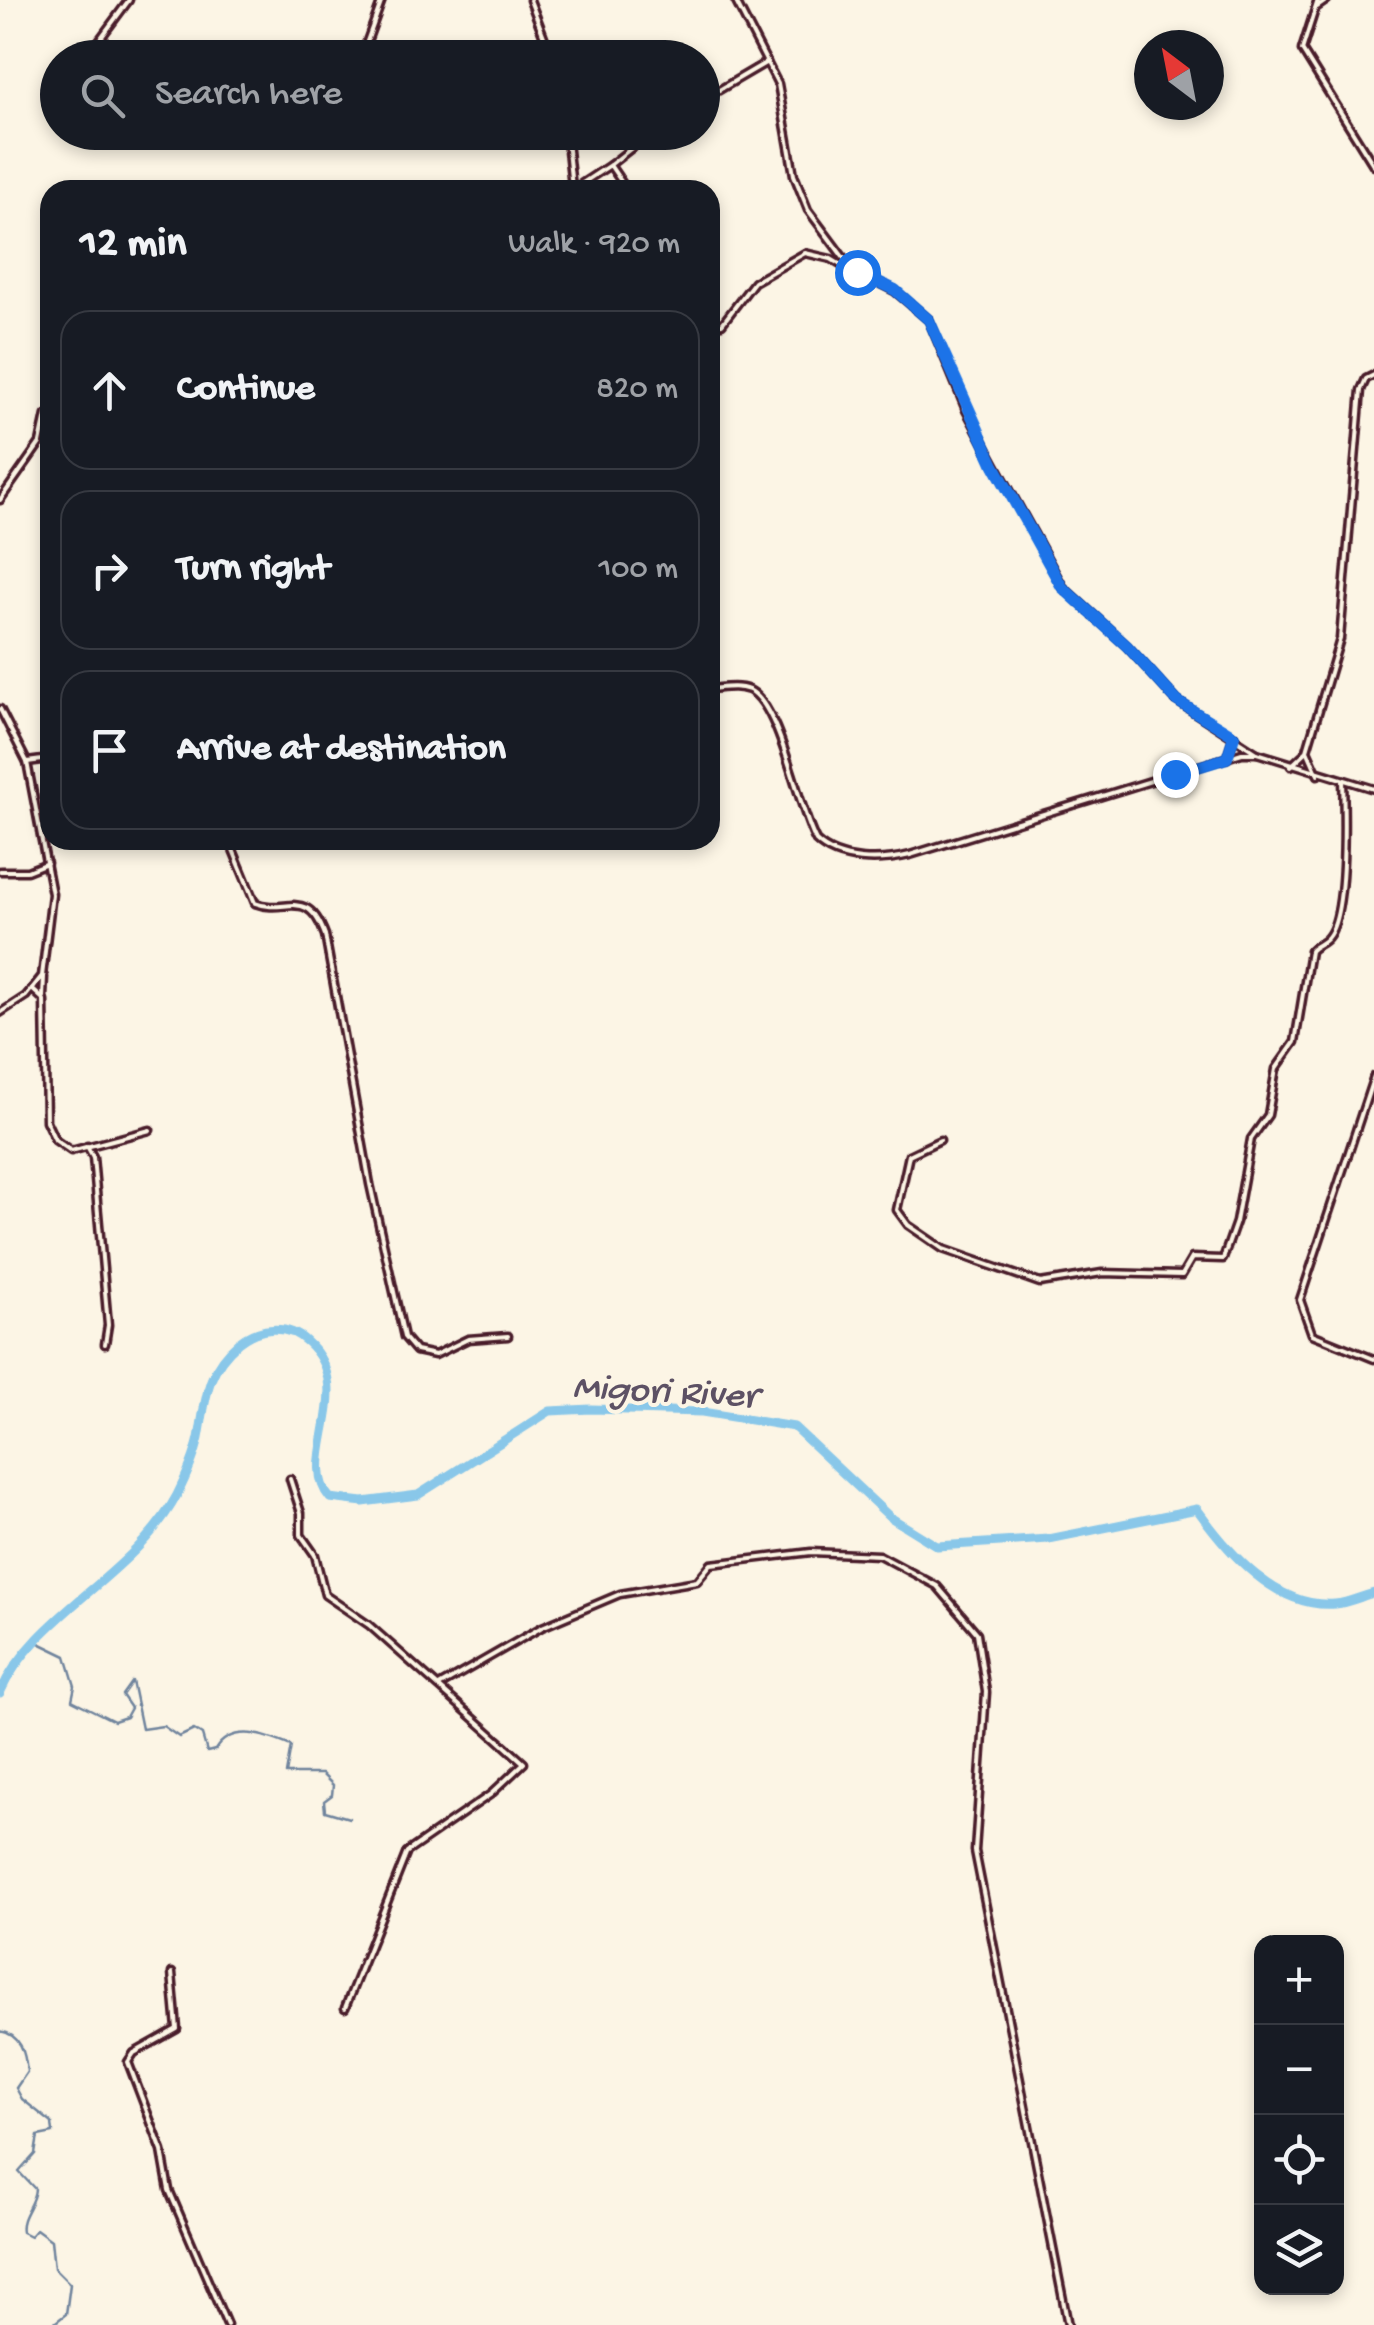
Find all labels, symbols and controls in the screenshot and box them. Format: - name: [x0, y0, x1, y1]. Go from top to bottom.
- north arrow: [1134, 30, 1224, 120]
- search box: [40, 40, 720, 150]
- icon: search: [75, 68, 130, 123]
- text: Search here: [155, 73, 342, 117]
- text: 12 min: [80, 221, 186, 270]
- text: Walk · 920 m: [508, 226, 680, 264]
- route start: [835, 250, 881, 296]
- icon: ahead: [82, 363, 137, 418]
- text: Continue: [177, 368, 315, 412]
- text: 820 m: [596, 371, 678, 409]
- icon: right: [82, 543, 137, 598]
- text: Turn right: [177, 548, 329, 592]
- text: 100 m: [598, 551, 678, 589]
- icon: arrive: [82, 723, 137, 778]
- text: Arrive at destination: [177, 728, 506, 772]
- route end: [1153, 752, 1199, 798]
- water label: Migori River: [571, 1367, 766, 1421]
- map controls: [1254, 1935, 1344, 2295]
- button: +: [1254, 1935, 1344, 2025]
- button: −: [1254, 2025, 1344, 2115]
- button: locate: [1254, 2115, 1344, 2205]
- button: layers: [1254, 2205, 1344, 2295]

